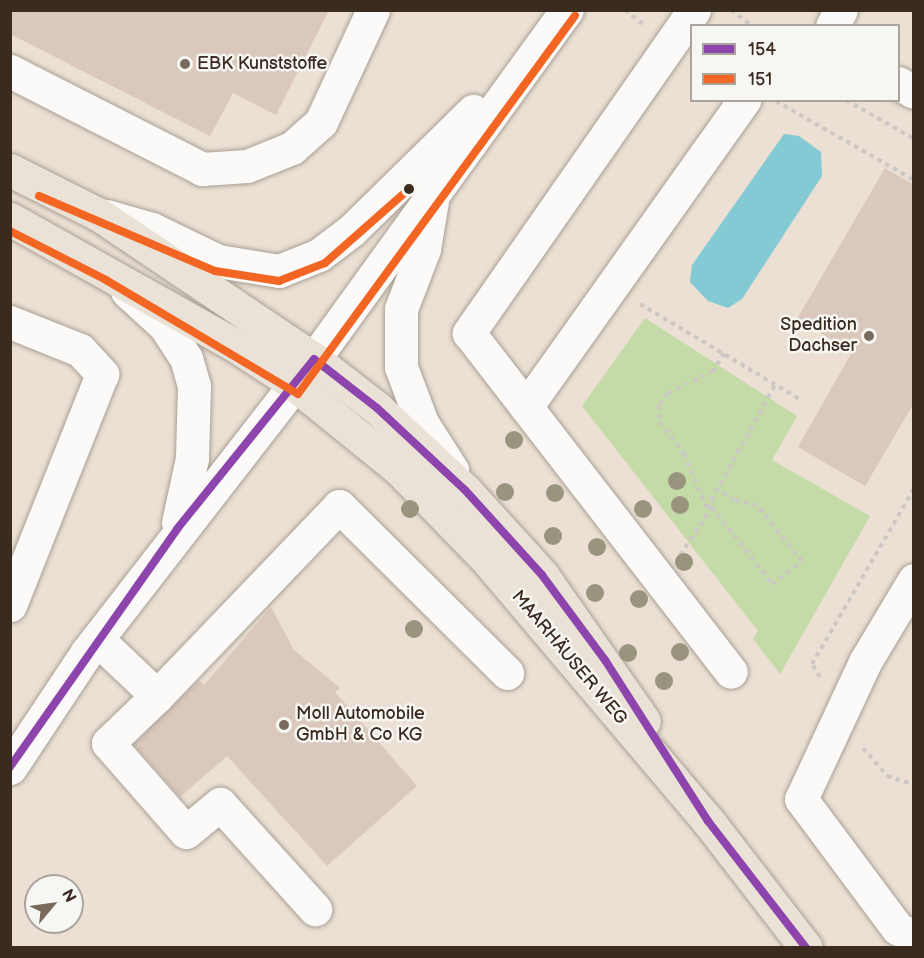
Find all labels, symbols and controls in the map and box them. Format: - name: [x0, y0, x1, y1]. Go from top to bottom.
- legend: [690, 24, 900, 102]
- text: 154: [748, 39, 776, 60]
- place label: EBK Kunststoffe: [197, 53, 327, 75]
- marker: EBK Kunststoffe: [178, 57, 192, 71]
- text: 151: [748, 69, 772, 90]
- unlabelled marker: [403, 183, 415, 195]
- place label: Spedition Dachser: [780, 315, 857, 358]
- marker: Spedition Dachser: [862, 329, 876, 343]
- street label: MAARHÄUSER WEG: [506, 586, 632, 730]
- place label: Moll Automobile GmbH & Co KG: [296, 704, 425, 746]
- marker: Moll Automobile GmbH & Co KG: [277, 718, 291, 732]
- north arrow: [24, 874, 84, 934]
- text: N: [57, 886, 80, 906]

